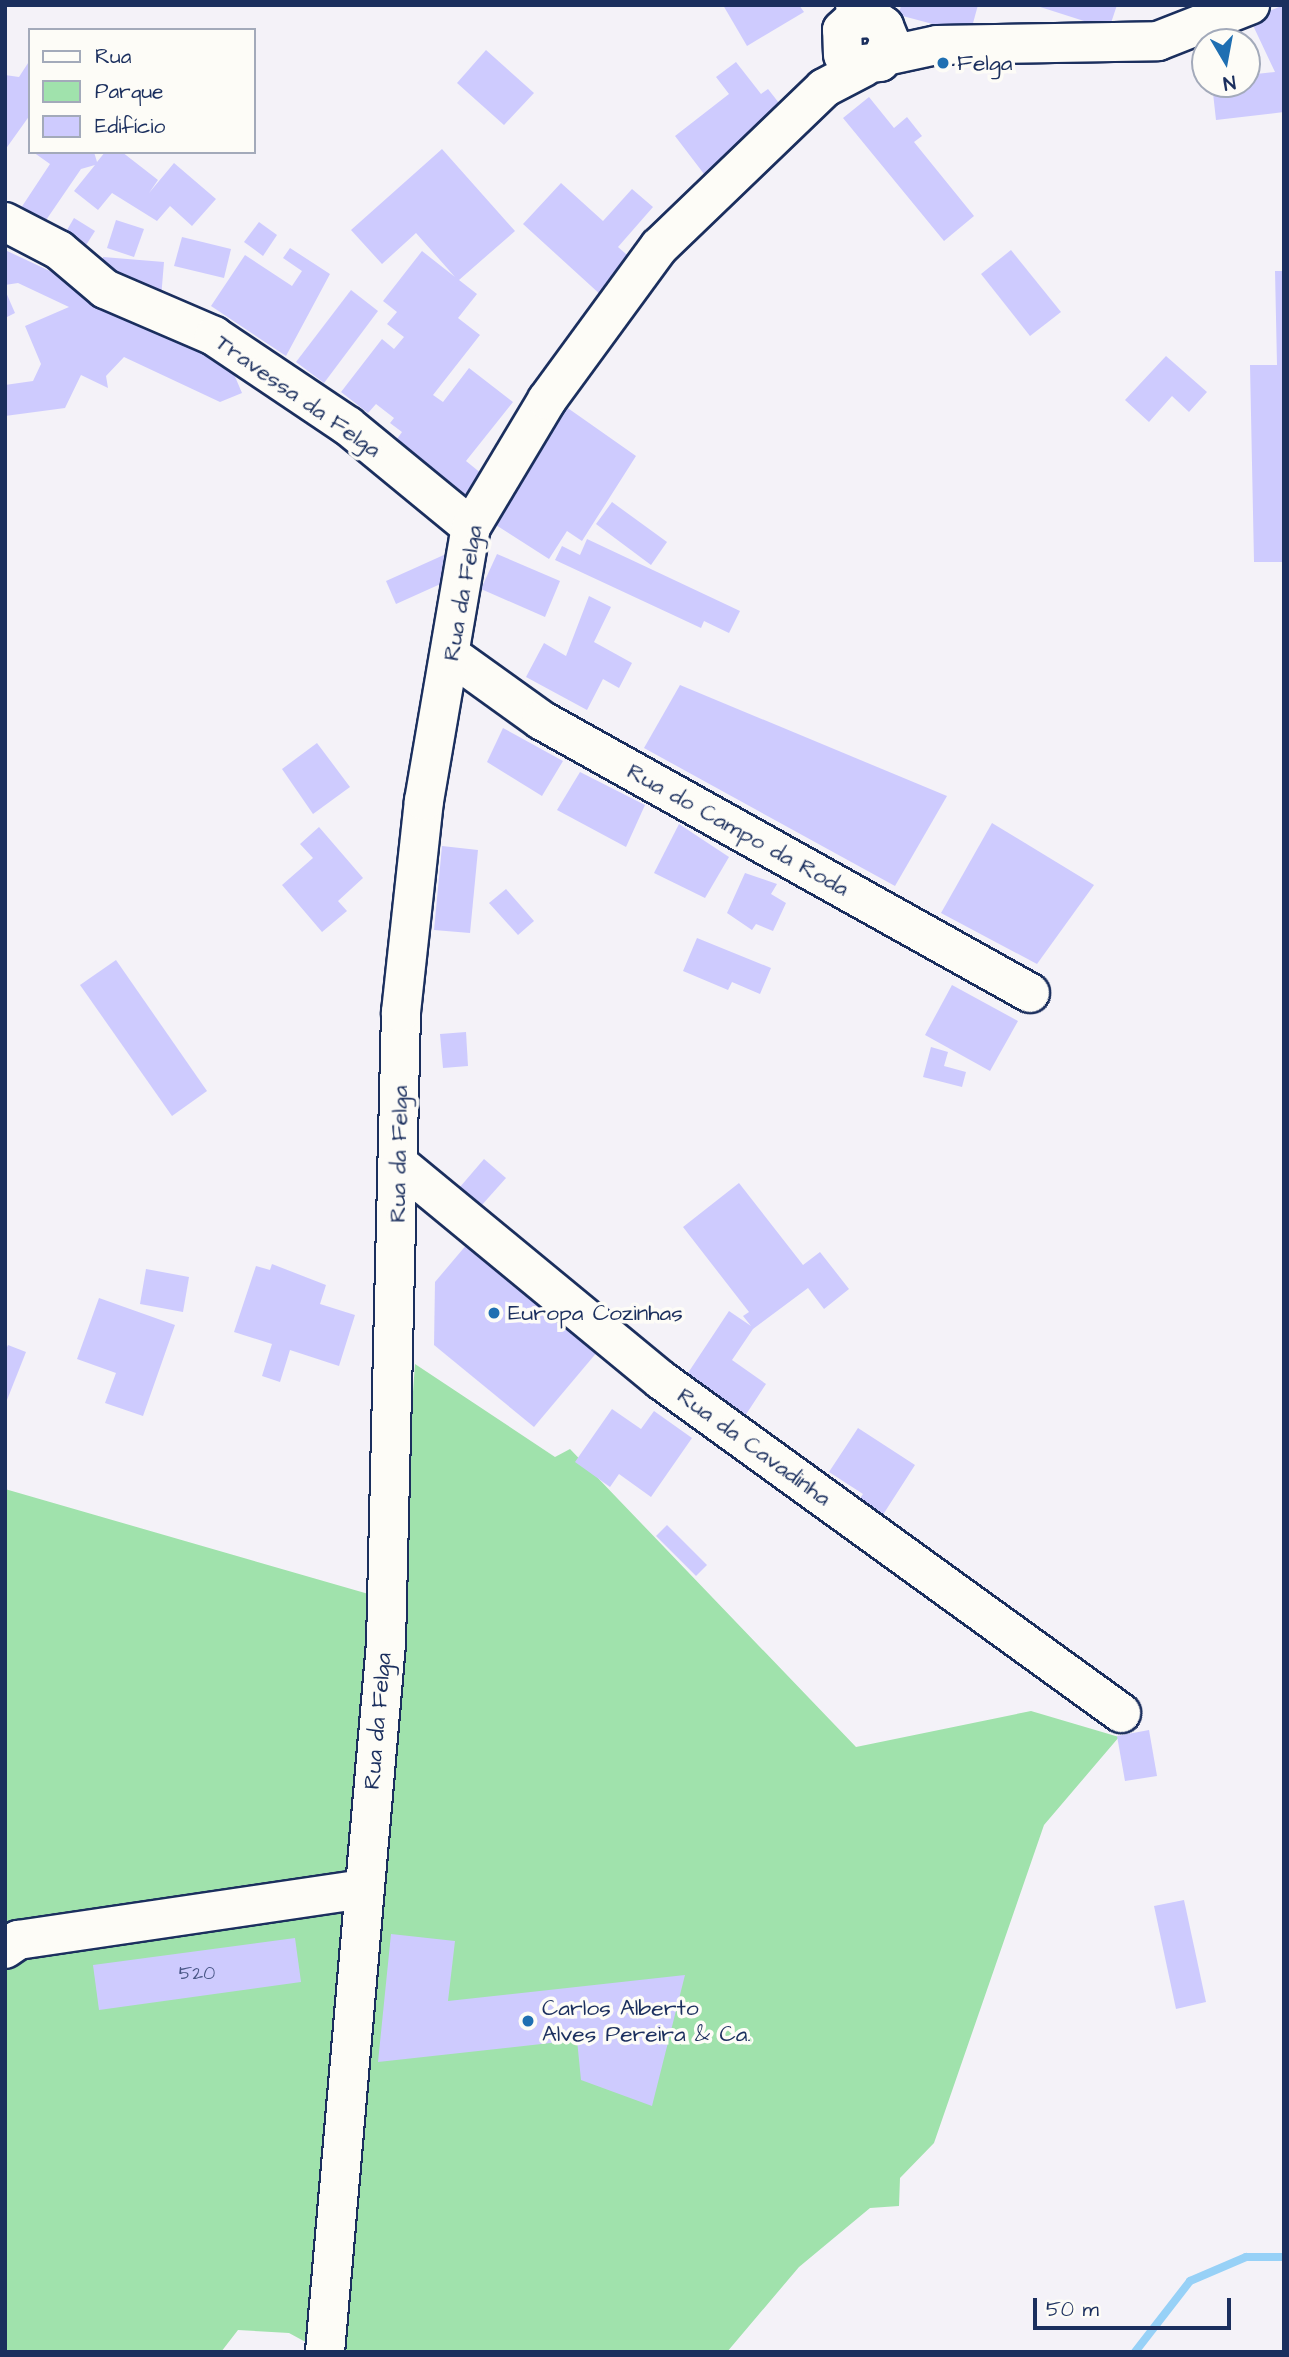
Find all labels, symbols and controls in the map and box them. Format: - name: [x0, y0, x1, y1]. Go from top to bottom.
- legend: [28, 28, 256, 154]
- north arrow: [1191, 28, 1261, 98]
- text: Rua: [95, 42, 131, 71]
- place label: Felga: [957, 49, 1013, 77]
- marker: Felga: [935, 55, 951, 71]
- text: N: [1221, 68, 1238, 97]
- text: Parque: [95, 77, 163, 106]
- text: Edifício: [95, 112, 165, 141]
- street label: Travessa da Felga: [210, 329, 386, 463]
- street label: Rua da Felga: [437, 523, 489, 663]
- street label: Rua do Campo da Roda: [622, 758, 854, 902]
- street label: Rua da Felga: [384, 1085, 414, 1223]
- place label: Europa Cozinhas: [508, 1299, 683, 1327]
- marker: Europa Cozinhas: [486, 1305, 502, 1321]
- street label: Rua da Cavadinha: [672, 1382, 836, 1512]
- street label: Rua da Felga: [358, 1651, 398, 1791]
- house number: 520: [179, 1963, 215, 1985]
- place label: Carlos Alberto Alves Pereira & Ca.: [542, 1994, 751, 2048]
- marker: Carlos Alberto Alves Pereira & Ca.: [520, 2013, 536, 2029]
- scale bar: [1037, 2284, 1235, 2328]
- text: 50 m: [1046, 2295, 1099, 2324]

